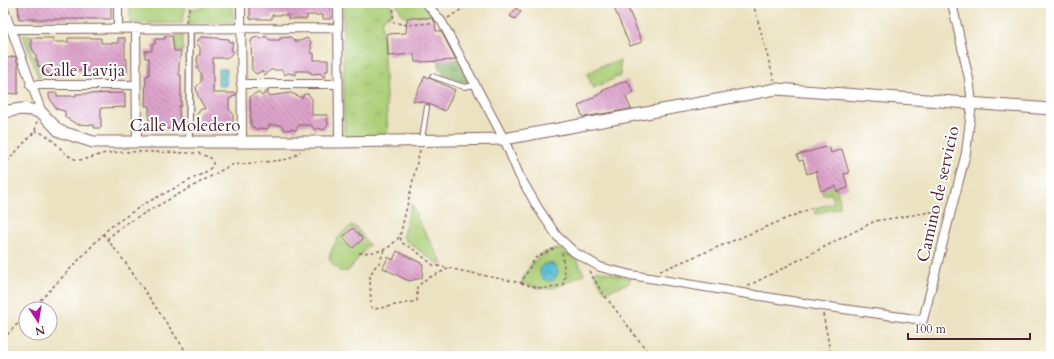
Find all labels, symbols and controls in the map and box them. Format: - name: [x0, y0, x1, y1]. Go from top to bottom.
- street label: Calle Lavija: [41, 59, 126, 82]
- street label: Calle Moledero: [130, 114, 240, 137]
- street label: Camino de servicio: [911, 124, 965, 264]
- north arrow: [18, 301, 58, 341]
- scale bar: [908, 315, 1030, 341]
- text: 100 m: [914, 321, 947, 337]
- text: N: [33, 322, 46, 339]

